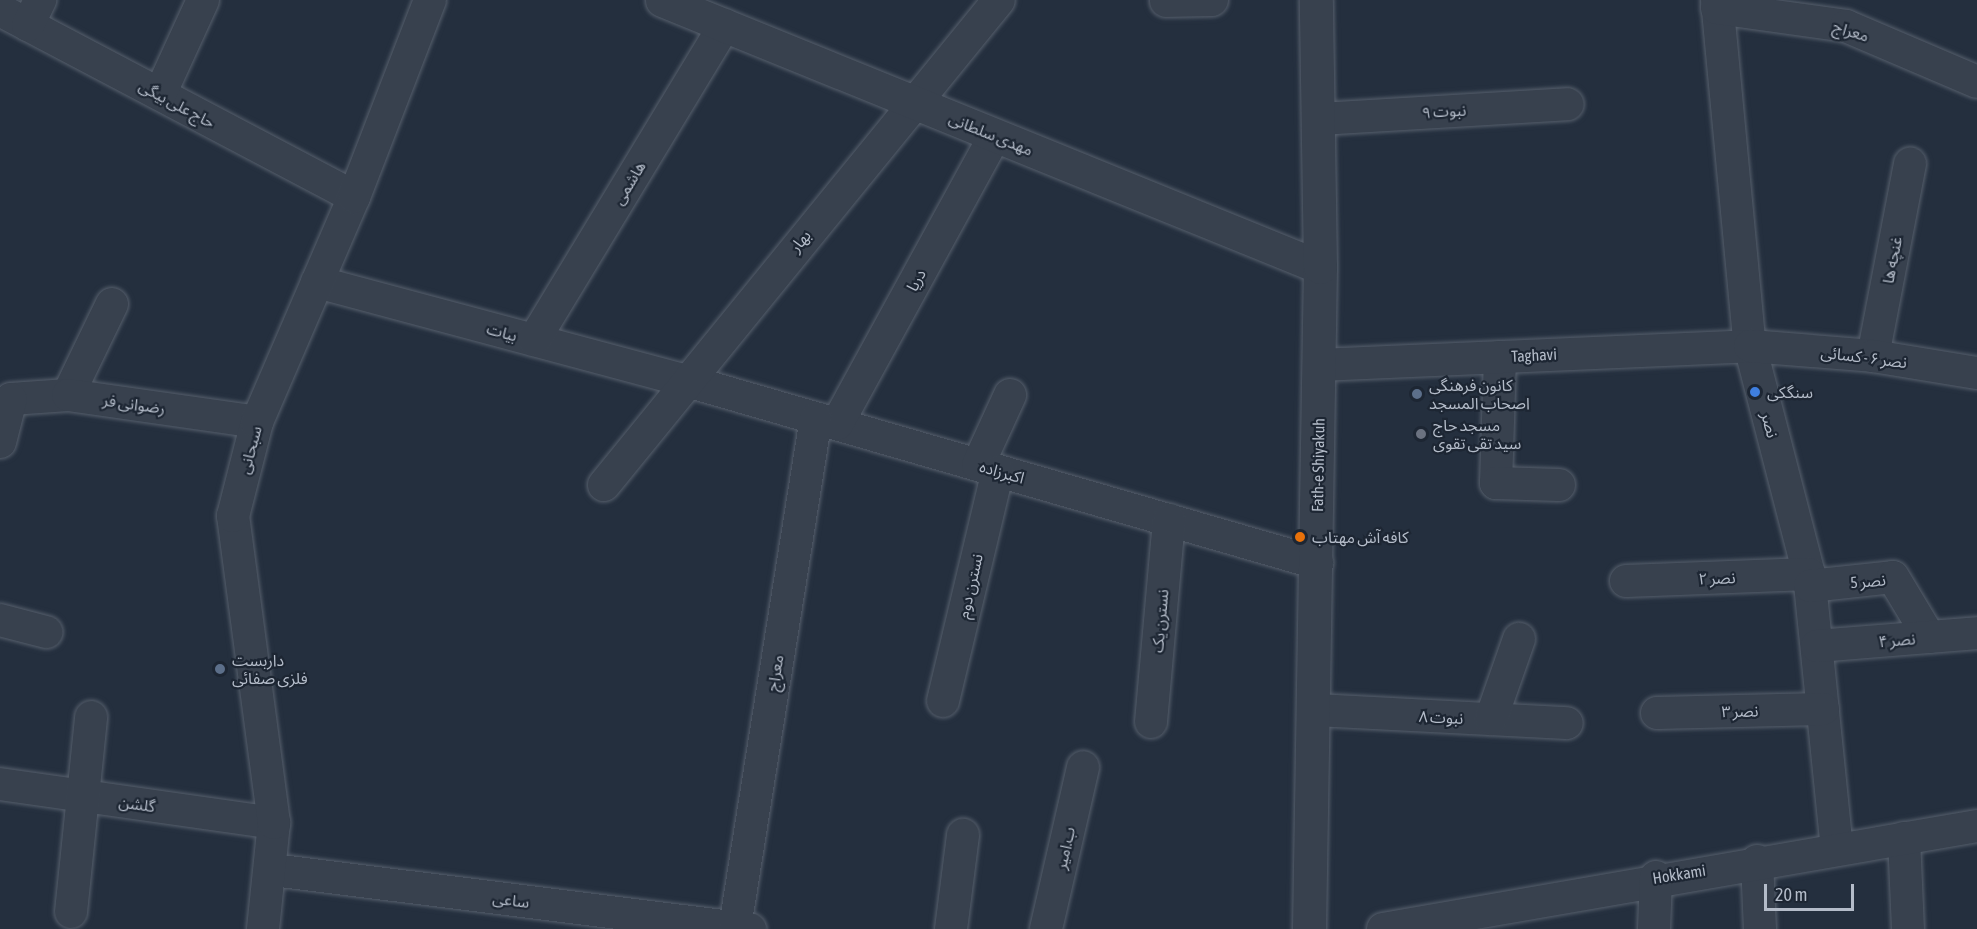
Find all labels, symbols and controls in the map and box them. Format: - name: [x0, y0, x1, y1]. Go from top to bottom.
- street label: معراج: [1831, 16, 1871, 46]
- street label: حاج علی بیگی: [136, 76, 218, 132]
- street label: نبوت ۹: [1421, 100, 1467, 122]
- street label: مهدی سلطانی: [946, 108, 1036, 160]
- street label: هاشمی: [609, 158, 649, 208]
- street label: بهار: [785, 226, 815, 256]
- street label: غنچه ها: [1878, 235, 1906, 285]
- street label: دریا: [902, 266, 930, 294]
- street label: بیات: [485, 319, 519, 345]
- street label: نصر ۶ - کسائی: [1820, 342, 1908, 372]
- street label: Taghavi: [1511, 344, 1557, 366]
- place label: کانون فرهنگی اصحاب المسجد: [1429, 375, 1530, 413]
- place label: سنگکی: [1767, 382, 1813, 402]
- marker: سنگکی: [1748, 385, 1762, 399]
- marker: کانون فرهنگی اصحاب المسجد: [1410, 387, 1424, 401]
- street label: رضوانی فر: [101, 390, 167, 418]
- street label: نصر: [1757, 410, 1783, 440]
- place label: مسجد حاج سید تقی تقوی: [1433, 415, 1521, 453]
- street label: Fath-e Shiyakuh: [1308, 418, 1328, 512]
- street label: سبحانی: [234, 424, 266, 476]
- marker: مسجد حاج سید تقی تقوی: [1414, 427, 1428, 441]
- street label: اکبرزاده: [977, 456, 1027, 488]
- place label: کافه آش مهتاب: [1312, 527, 1409, 547]
- marker: کافه آش مهتاب: [1293, 530, 1307, 544]
- street label: نسترن دوم: [953, 552, 987, 620]
- street label: نصر ۲: [1698, 568, 1736, 588]
- street label: نصر 5: [1849, 570, 1887, 592]
- street label: نسترن یک: [1148, 588, 1172, 654]
- street label: نصر ۴: [1878, 629, 1916, 651]
- place label: داربست فلزی صفائی: [232, 650, 308, 688]
- street label: معراج: [763, 653, 787, 693]
- marker: داربست فلزی صفائی: [213, 662, 227, 676]
- street label: نصر ۳: [1721, 701, 1759, 721]
- street label: نبوت ۸: [1418, 706, 1464, 728]
- street label: گلشن: [118, 792, 156, 816]
- street label: ب.امیر: [1051, 825, 1079, 871]
- street label: Hokkami: [1651, 860, 1707, 888]
- scale bar: [1767, 872, 1857, 910]
- text: 20 m: [1775, 884, 1807, 905]
- street label: ساعی: [491, 888, 531, 912]

